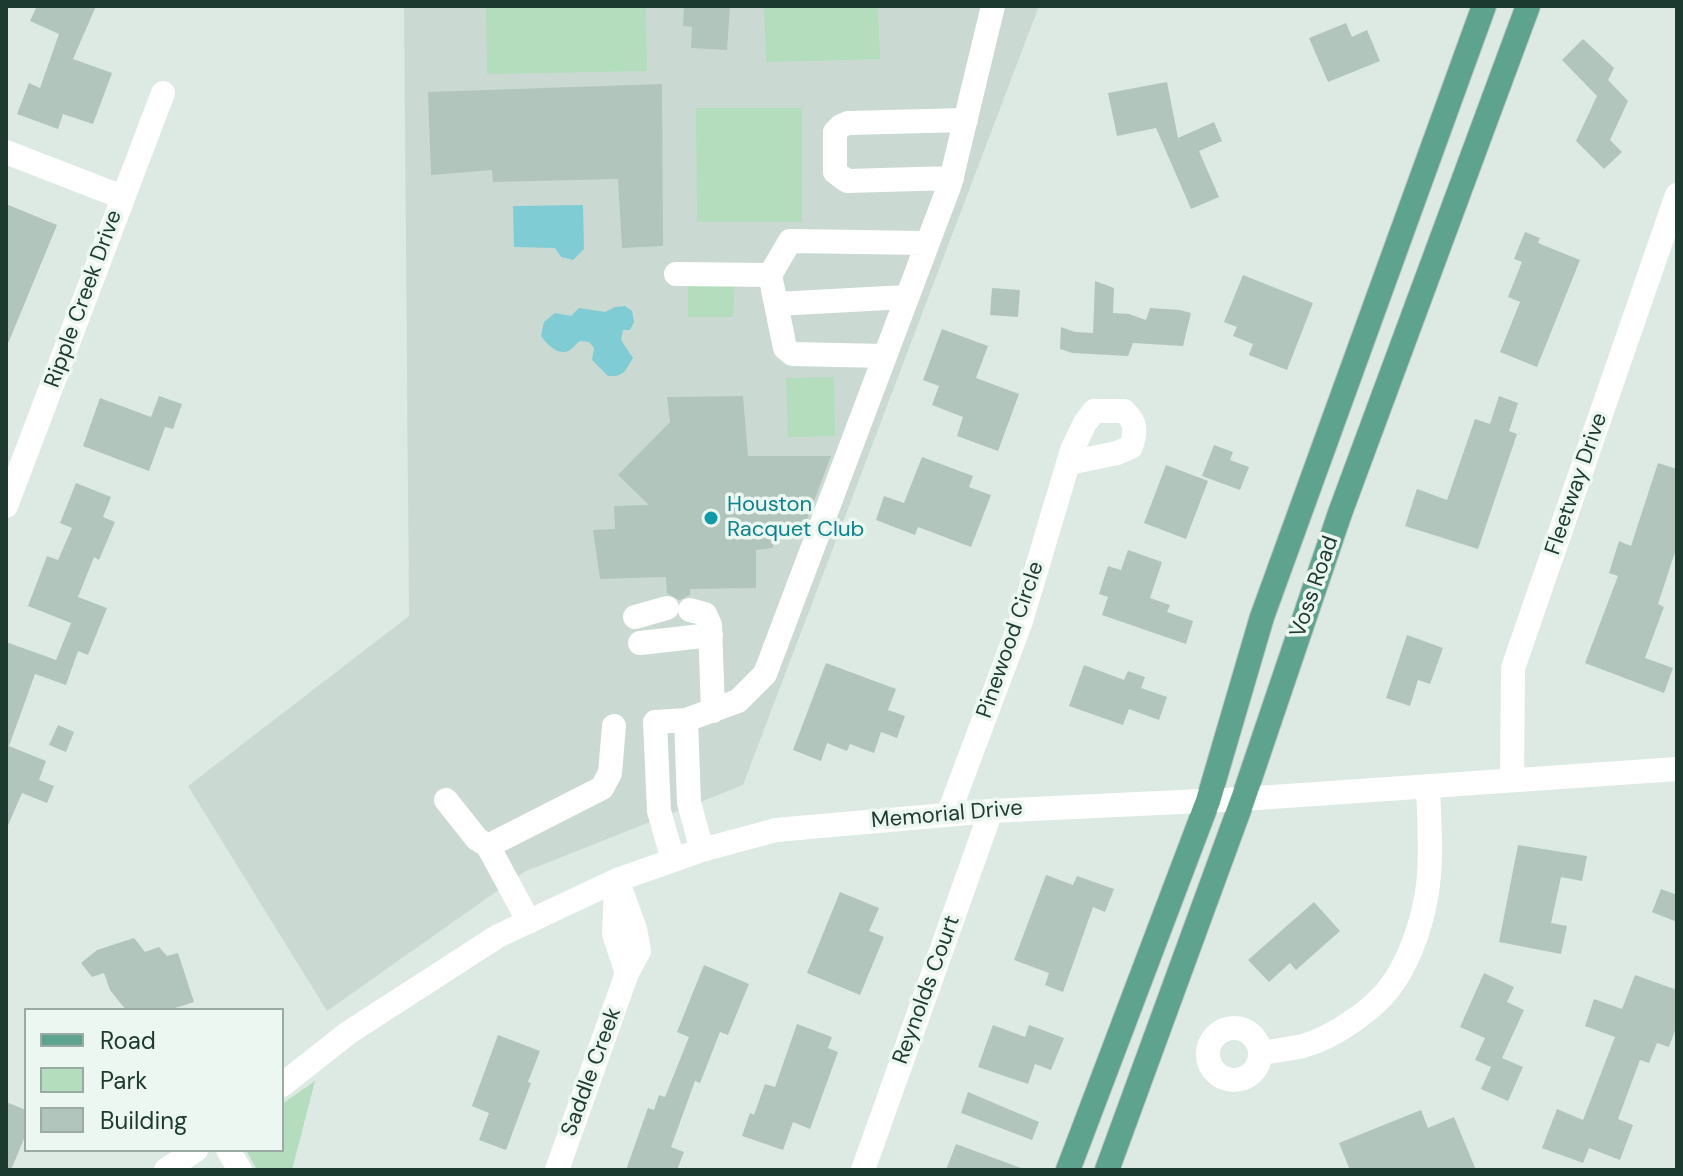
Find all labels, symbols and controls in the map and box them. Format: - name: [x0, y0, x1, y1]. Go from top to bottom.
- street label: Ripple Creek Drive: [40, 207, 128, 391]
- street label: Fleetway Drive: [1540, 410, 1614, 558]
- place label: Houston Racquet Club: [727, 492, 864, 544]
- marker: Houston Racquet Club: [702, 509, 720, 527]
- street label: Voss Road: [1285, 533, 1345, 641]
- street label: Pinewood Circle: [972, 558, 1050, 722]
- street label: Memorial Drive: [870, 795, 1024, 835]
- street label: Reynolds Court: [888, 912, 966, 1068]
- street label: Saddle Creek: [556, 1004, 628, 1140]
- legend: [24, 1008, 284, 1152]
- text: Road: [100, 1025, 156, 1056]
- text: Park: [100, 1065, 147, 1096]
- text: Building: [100, 1105, 187, 1136]

